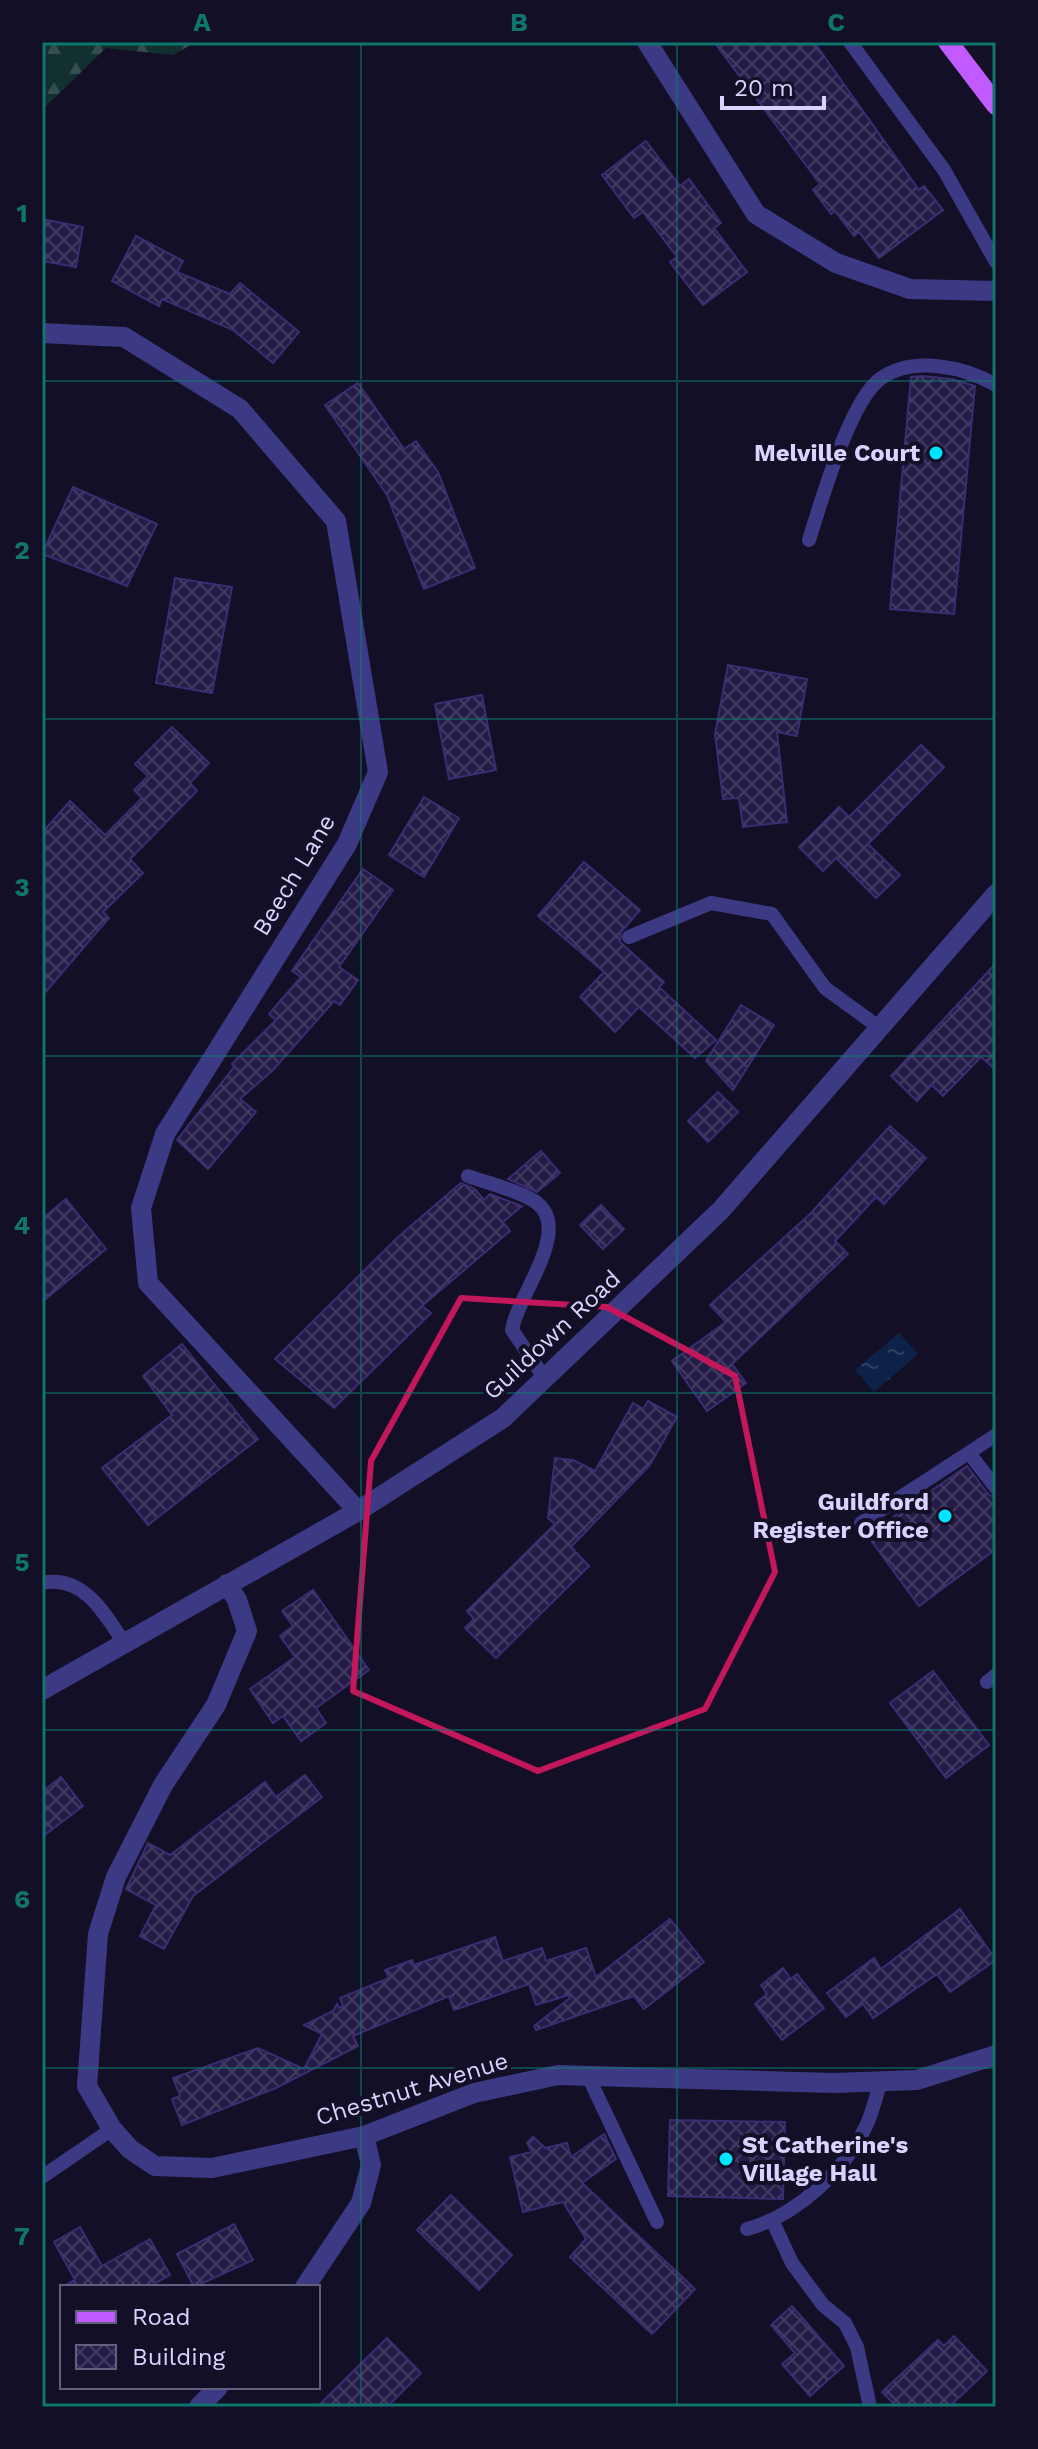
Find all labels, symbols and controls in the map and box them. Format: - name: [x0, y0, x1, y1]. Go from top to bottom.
- text: A: [193, 7, 211, 37]
- text: B: [510, 7, 528, 37]
- text: C: [827, 7, 845, 37]
- scale bar: [722, 60, 824, 110]
- text: 20 m: [734, 74, 794, 102]
- text: 1: [16, 198, 28, 228]
- place label: Melville Court: [754, 439, 921, 467]
- marker: Melville Court: [927, 444, 945, 462]
- text: 2: [14, 535, 30, 565]
- street label: Beech Lane: [247, 809, 341, 941]
- text: 3: [14, 872, 30, 902]
- text: 4: [14, 1210, 31, 1240]
- street label: Guildown Road: [478, 1265, 626, 1405]
- place label: Guildford Register Office: [753, 1488, 929, 1544]
- marker: Guildford Register Office: [936, 1507, 954, 1525]
- text: 5: [14, 1547, 30, 1577]
- text: 6: [14, 1884, 30, 1914]
- street label: Chestnut Avenue: [312, 2046, 512, 2132]
- place label: St Catherine's Village Hall: [742, 2131, 909, 2187]
- marker: St Catherine's Village Hall: [717, 2150, 735, 2168]
- text: 7: [14, 2221, 30, 2251]
- legend: [60, 2285, 320, 2389]
- text: Road: [132, 2303, 191, 2331]
- text: Building: [132, 2343, 225, 2371]

